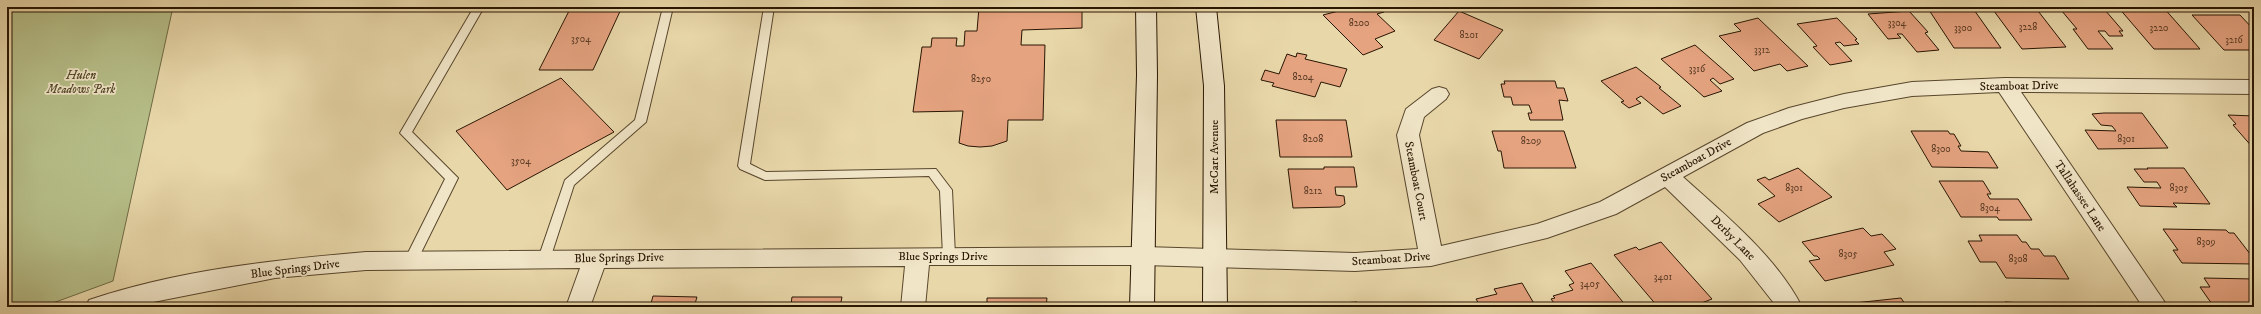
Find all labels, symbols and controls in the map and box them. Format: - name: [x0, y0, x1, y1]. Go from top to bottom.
- house number: 8200: [1349, 17, 1369, 29]
- house number: 3304: [1888, 17, 1907, 29]
- house number: 3228: [2019, 21, 2037, 33]
- house number: 3300: [1954, 22, 1972, 34]
- house number: 3220: [2150, 22, 2168, 34]
- house number: 8201: [1460, 29, 1479, 41]
- house number: 3504: [571, 33, 591, 45]
- house number: 3216: [2225, 34, 2244, 46]
- house number: 3312: [1754, 44, 1770, 56]
- house number: 3316: [1689, 63, 1706, 75]
- park label: Hulen Meadows Park: [46, 68, 115, 97]
- house number: 8204: [1292, 71, 1314, 83]
- house number: 8250: [971, 73, 991, 85]
- street label: Steamboat Drive: [1979, 78, 2059, 94]
- street label: McCart Avenue: [1207, 120, 1222, 194]
- house number: 8208: [1303, 133, 1323, 145]
- house number: 8301: [2117, 133, 2135, 145]
- street label: Steamboat Drive: [1658, 134, 1734, 186]
- house number: 8209: [1521, 135, 1541, 147]
- street label: Steamboat Court: [1401, 140, 1431, 222]
- house number: 8300: [1931, 143, 1951, 155]
- house number: 3504: [511, 155, 531, 167]
- street label: Tallahassee Lane: [2051, 158, 2109, 234]
- house number: 8301: [1785, 182, 1803, 194]
- house number: 8305: [2169, 182, 2189, 194]
- house number: 8212: [1304, 185, 1322, 197]
- house number: 8304: [1980, 202, 2000, 214]
- street label: Derby Lane: [1707, 212, 1759, 264]
- house number: 8309: [2196, 236, 2216, 248]
- house number: 8305: [1838, 248, 1858, 260]
- street label: Blue Springs Drive: [898, 249, 988, 264]
- street label: Steamboat Drive: [1351, 249, 1431, 269]
- street label: Blue Springs Drive: [574, 250, 664, 266]
- house number: 8308: [2008, 253, 2028, 265]
- street label: Blue Springs Drive: [250, 256, 340, 282]
- house number: 3401: [1654, 271, 1673, 283]
- house number: 3405: [1580, 278, 1600, 290]

